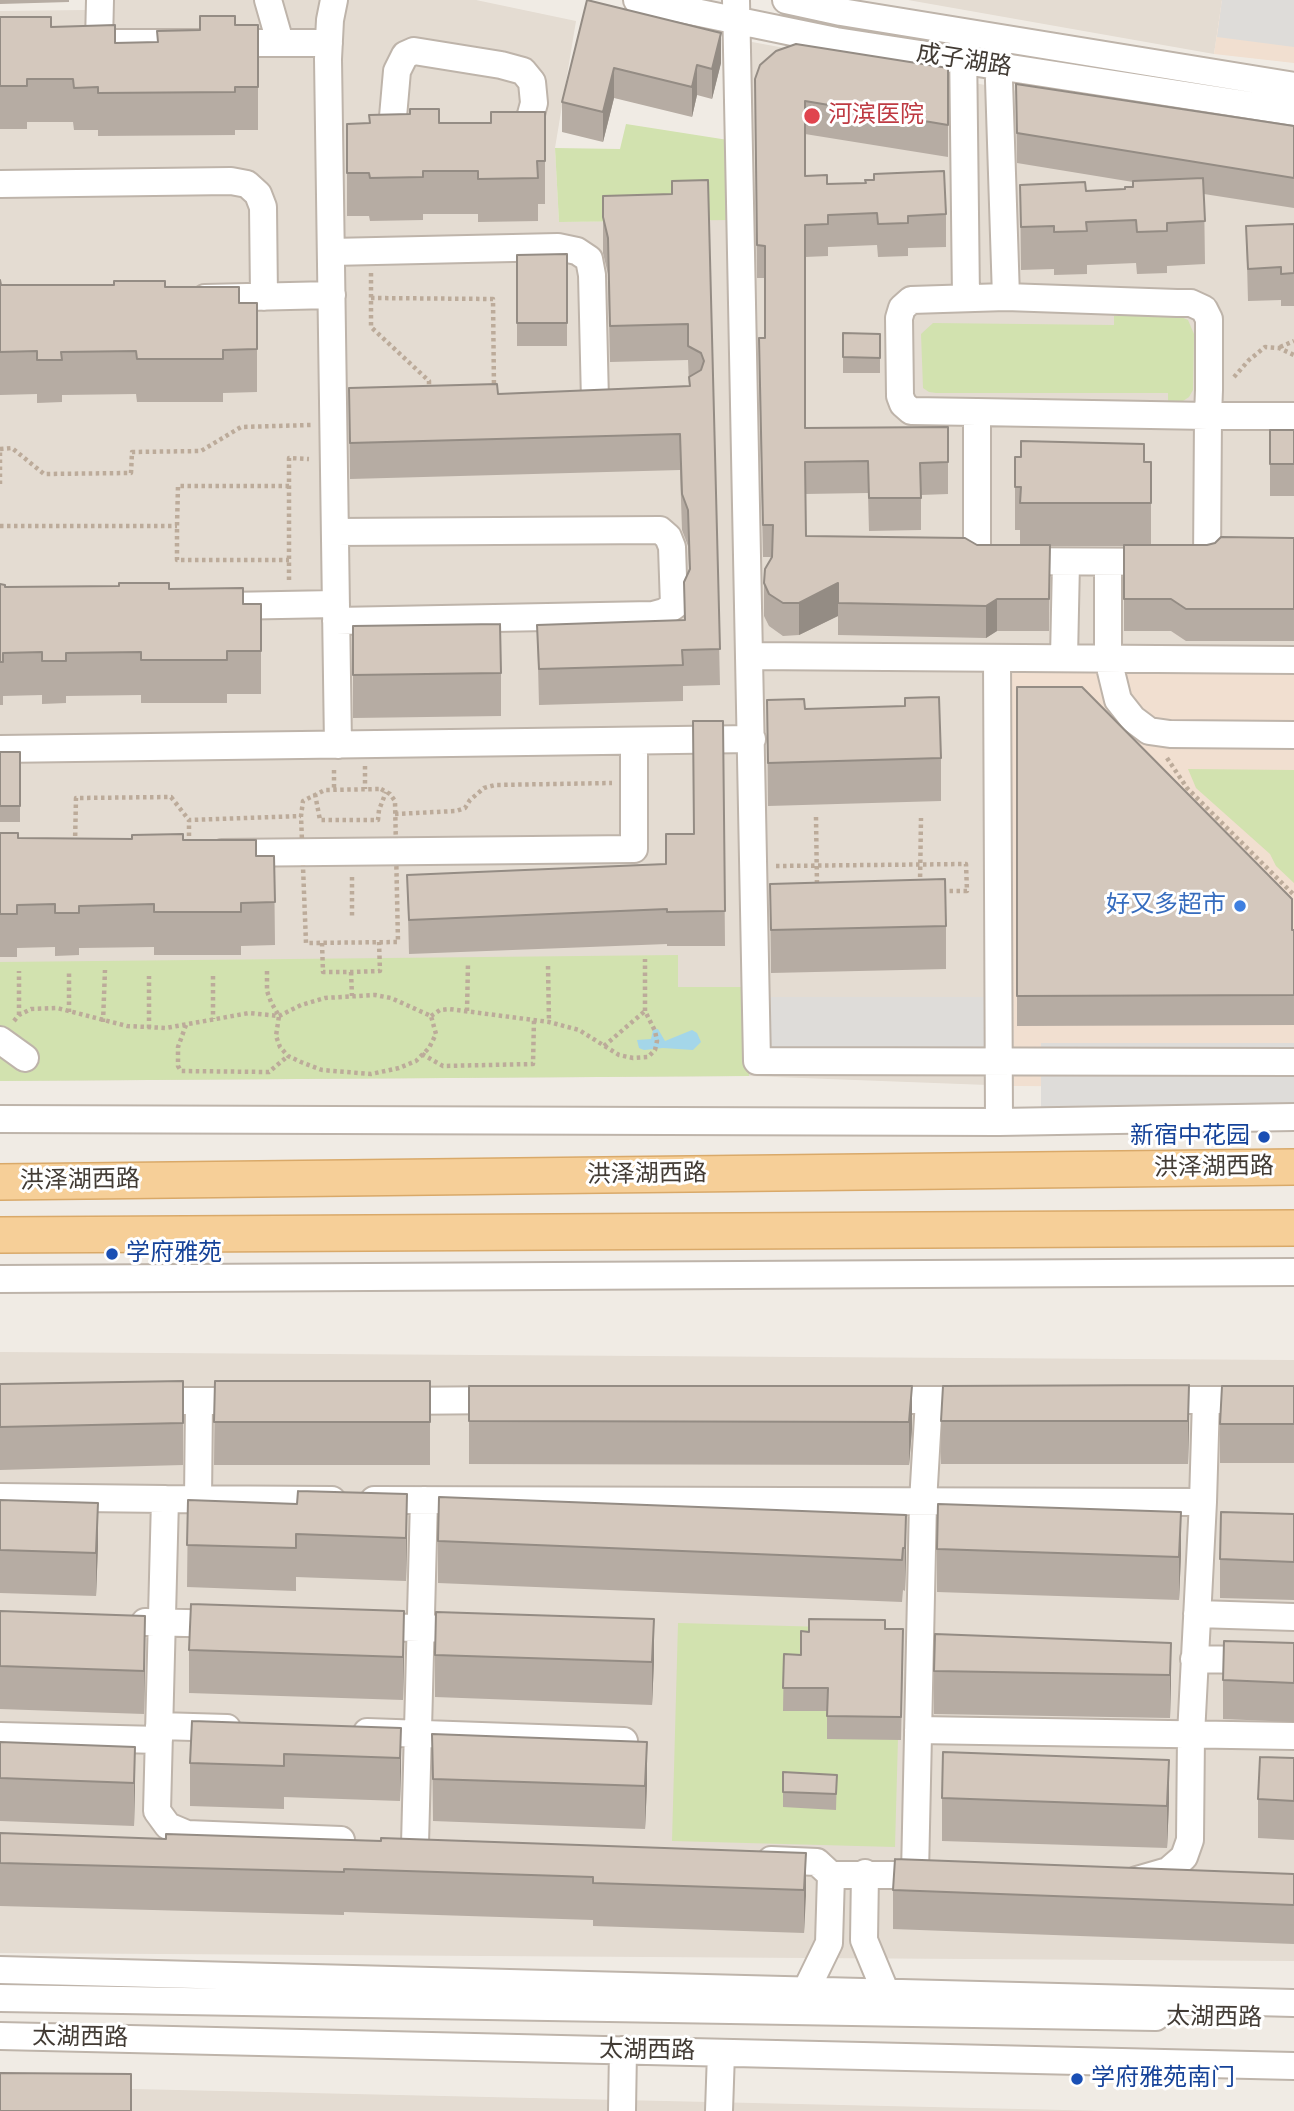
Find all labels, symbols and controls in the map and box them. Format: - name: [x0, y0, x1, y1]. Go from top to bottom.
- street label: 成子湖路: [914, 39, 1014, 83]
- place label: 河滨医院: [828, 102, 924, 130]
- marker: 河滨医院: [802, 106, 822, 126]
- place label: 好又多超市: [1106, 892, 1226, 920]
- marker: 好又多超市: [1232, 898, 1248, 914]
- place label: 新宿中花园: [1130, 1123, 1250, 1151]
- marker: 新宿中花园: [1256, 1129, 1272, 1145]
- street label: 洪泽湖西路: [1154, 1153, 1274, 1183]
- street label: 洪泽湖西路: [587, 1160, 707, 1190]
- street label: 洪泽湖西路: [20, 1166, 140, 1196]
- place label: 学府雅苑: [126, 1240, 222, 1268]
- marker: 学府雅苑: [104, 1246, 120, 1262]
- street label: 太湖西路: [1166, 2003, 1262, 2033]
- street label: 太湖西路: [32, 2023, 128, 2053]
- street label: 太湖西路: [599, 2036, 695, 2066]
- place label: 学府雅苑南门: [1091, 2065, 1235, 2093]
- marker: 学府雅苑南门: [1069, 2071, 1085, 2087]

